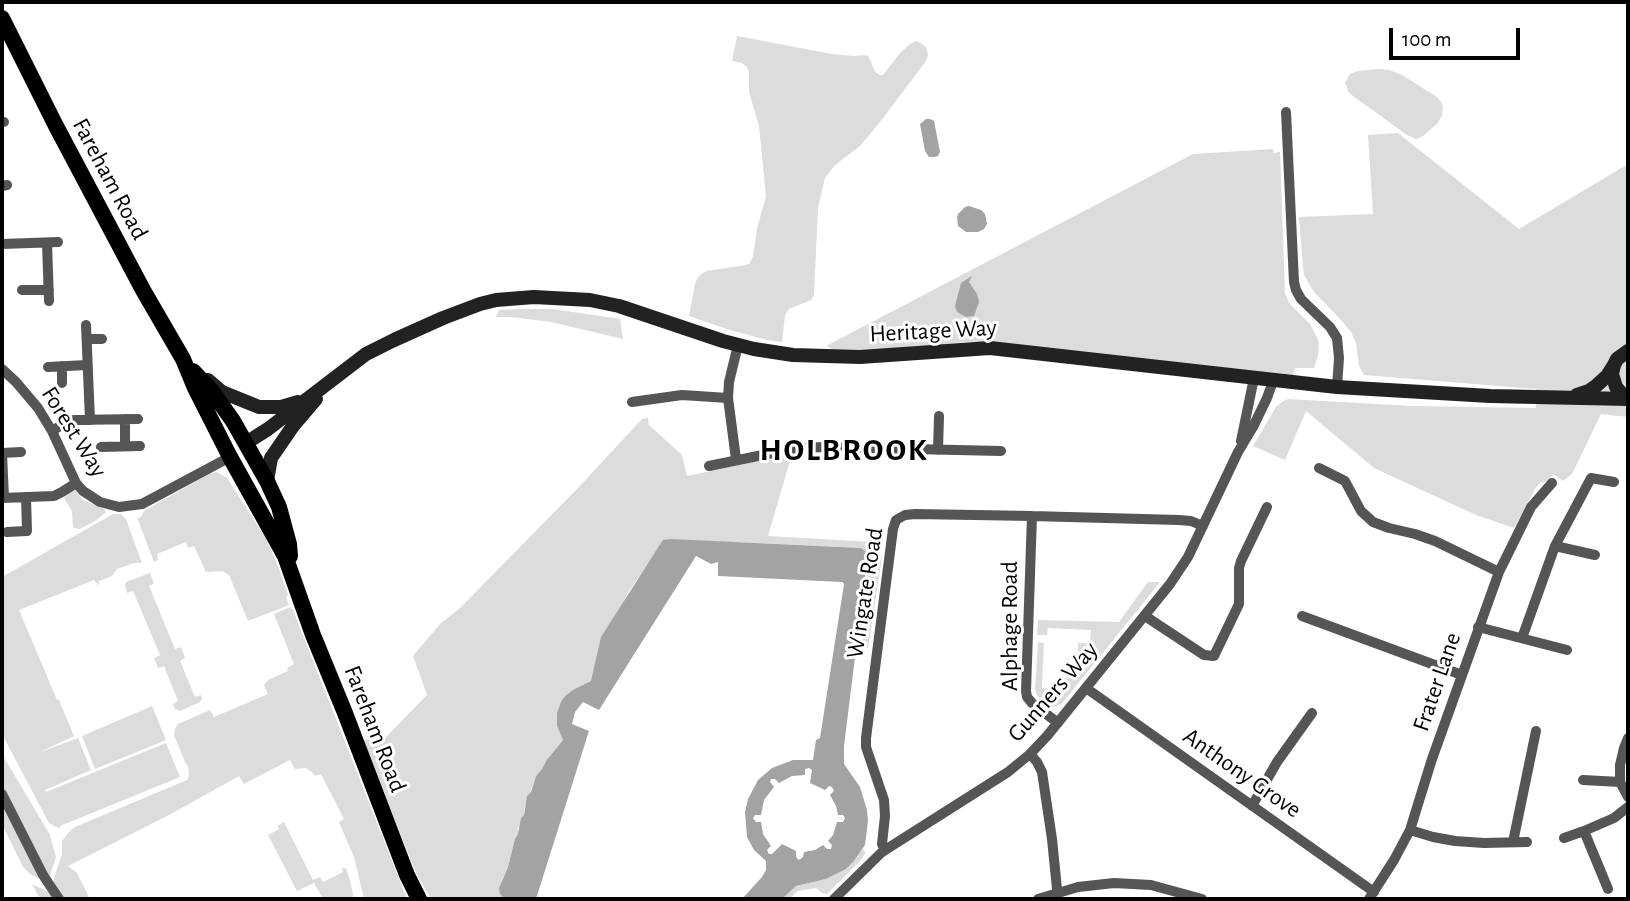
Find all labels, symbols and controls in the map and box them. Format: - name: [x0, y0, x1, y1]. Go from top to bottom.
- scale bar: [1392, 14, 1523, 58]
- text: 100 m: [1402, 29, 1452, 50]
- street label: Fareham Road: [66, 113, 154, 245]
- street label: Heritage Way: [869, 313, 997, 349]
- street label: Forest Way: [35, 381, 113, 483]
- district label: HOLBROOK: [760, 431, 928, 469]
- street label: Wingate Road: [840, 525, 890, 661]
- street label: Alphage Road: [996, 561, 1024, 691]
- street label: Frater Lane: [1407, 629, 1467, 735]
- street label: Gunners Way: [1002, 636, 1104, 748]
- street label: Fareham Road: [338, 661, 412, 797]
- street label: Anthony Grove: [1177, 722, 1307, 824]

